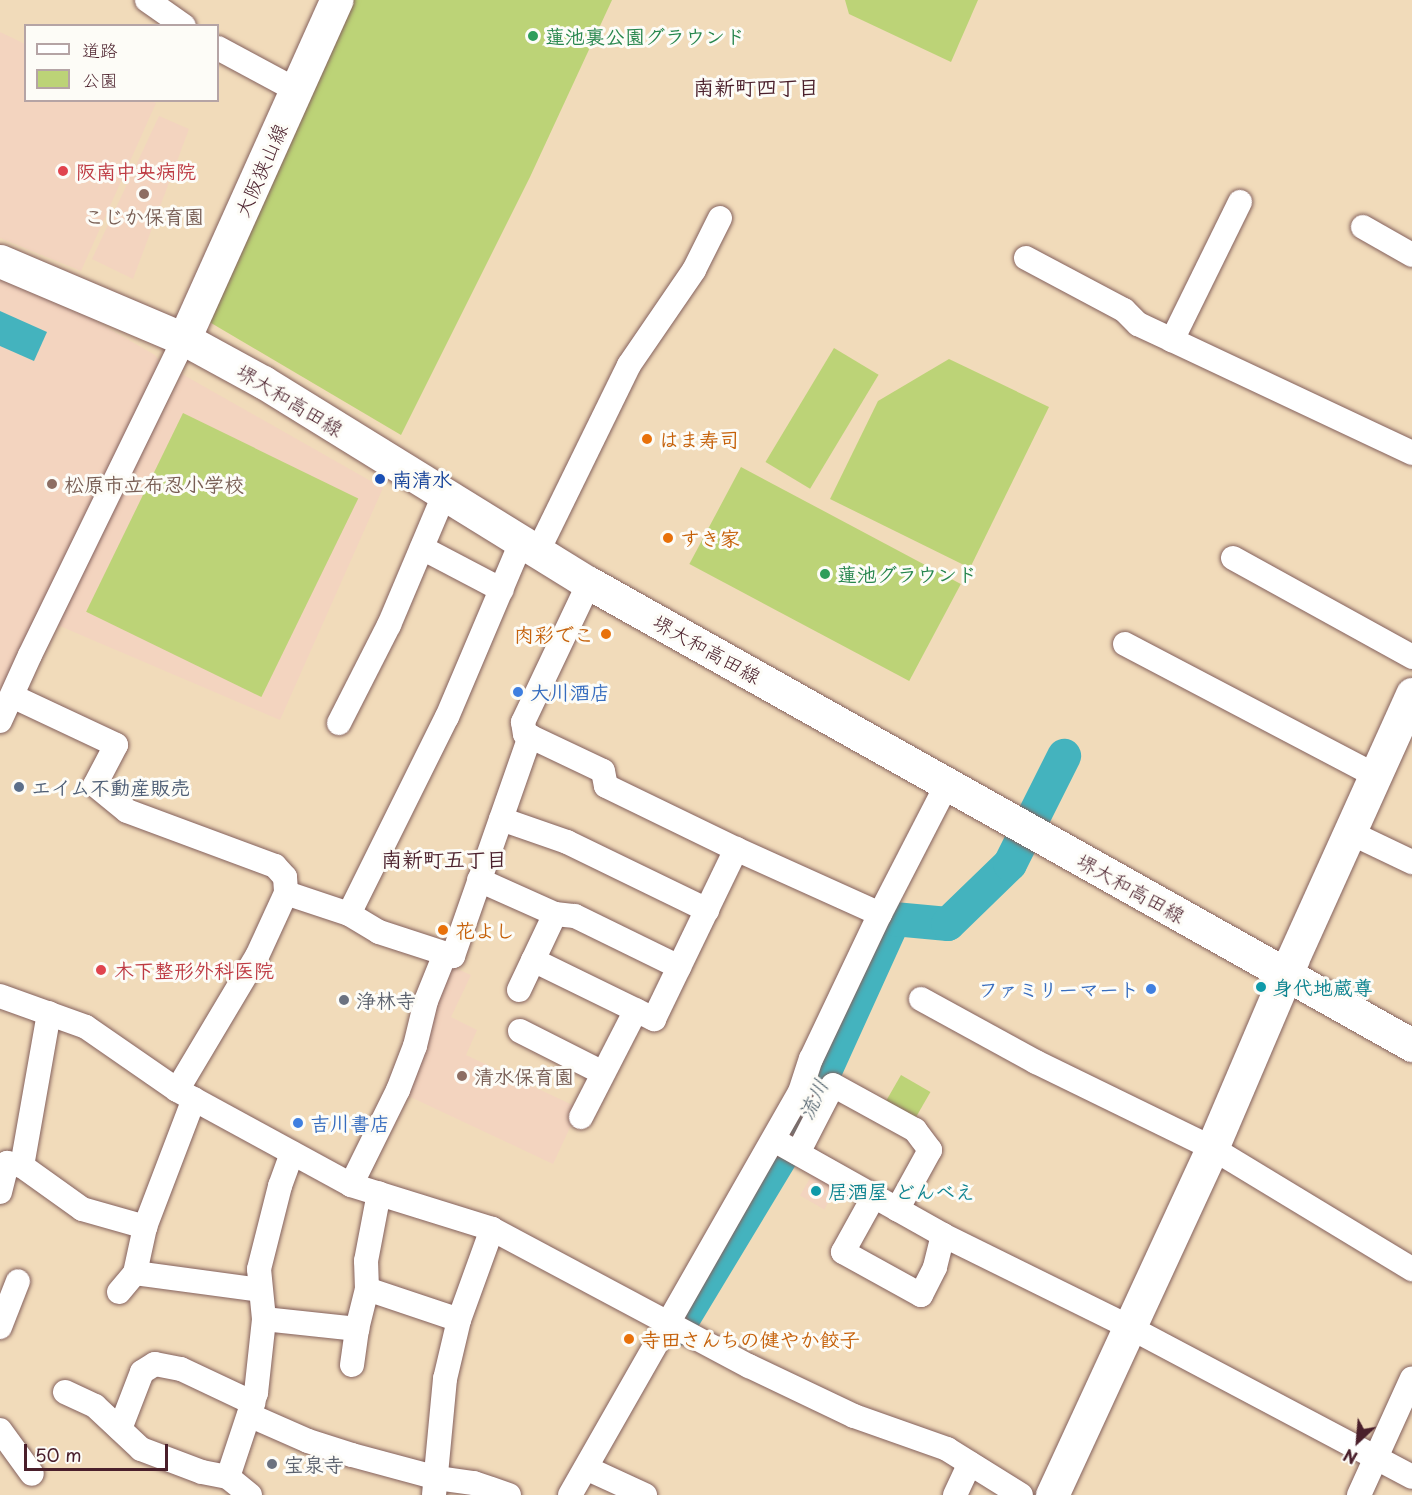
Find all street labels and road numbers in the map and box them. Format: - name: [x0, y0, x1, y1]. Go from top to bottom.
- street label: 大阪狭山線: [230, 119, 292, 221]
- street label: 堺大和高田線: [232, 359, 348, 441]
- street label: 堺大和高田線: [649, 609, 765, 689]
- street label: 堺大和高田線: [1073, 848, 1189, 928]

